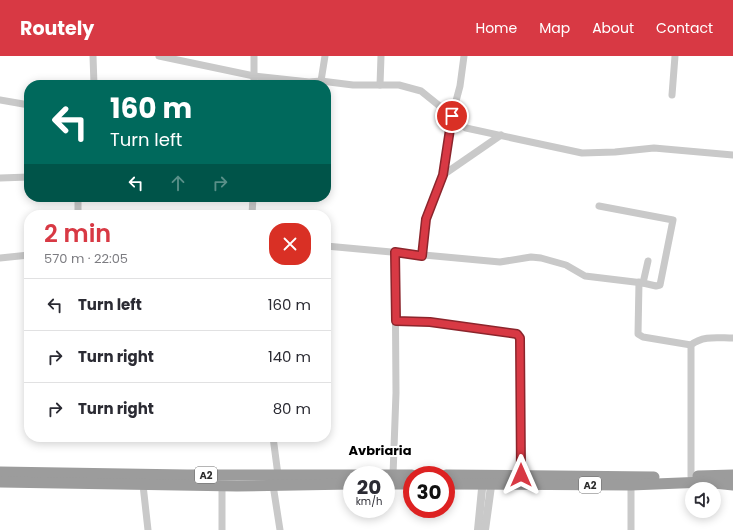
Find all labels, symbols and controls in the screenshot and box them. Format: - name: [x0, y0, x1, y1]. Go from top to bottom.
- text: Routely: [20, 15, 94, 42]
- text: Home: [475, 18, 517, 38]
- text: Map: [539, 18, 570, 38]
- text: About: [592, 18, 634, 38]
- text: Contact: [656, 18, 713, 38]
- text: 160 m: [110, 89, 192, 128]
- icon: left: [44, 96, 96, 148]
- pin: [435, 99, 469, 133]
- icon: arrive: [441, 105, 463, 127]
- text: Turn left: [110, 127, 182, 152]
- icon: left: [125, 172, 147, 194]
- icon: ahead: [167, 172, 189, 194]
- icon: right: [209, 172, 231, 194]
- text: 2 min: [44, 217, 111, 250]
- button: close: [269, 223, 311, 265]
- text: 570 m · 22:05: [44, 249, 128, 268]
- icon: left: [44, 294, 66, 316]
- text: Turn left: [78, 294, 142, 315]
- text: 160 m: [268, 294, 311, 315]
- icon: right: [44, 346, 66, 368]
- text: Turn right: [78, 346, 154, 367]
- text: 140 m: [268, 346, 311, 367]
- icon: right: [44, 398, 66, 420]
- text: Turn right: [78, 398, 154, 419]
- text: 80 m: [273, 398, 311, 419]
- district label: Avbriaria: [349, 441, 412, 460]
- position arrow: [500, 454, 542, 496]
- speed limit sign: 30: [403, 466, 455, 518]
- road number: A2: [195, 467, 217, 483]
- text: 20: [357, 473, 381, 501]
- road number: A2: [579, 477, 601, 493]
- map controls: [685, 482, 721, 518]
- button: sound: [685, 482, 721, 518]
- text: km/h: [356, 494, 382, 509]

